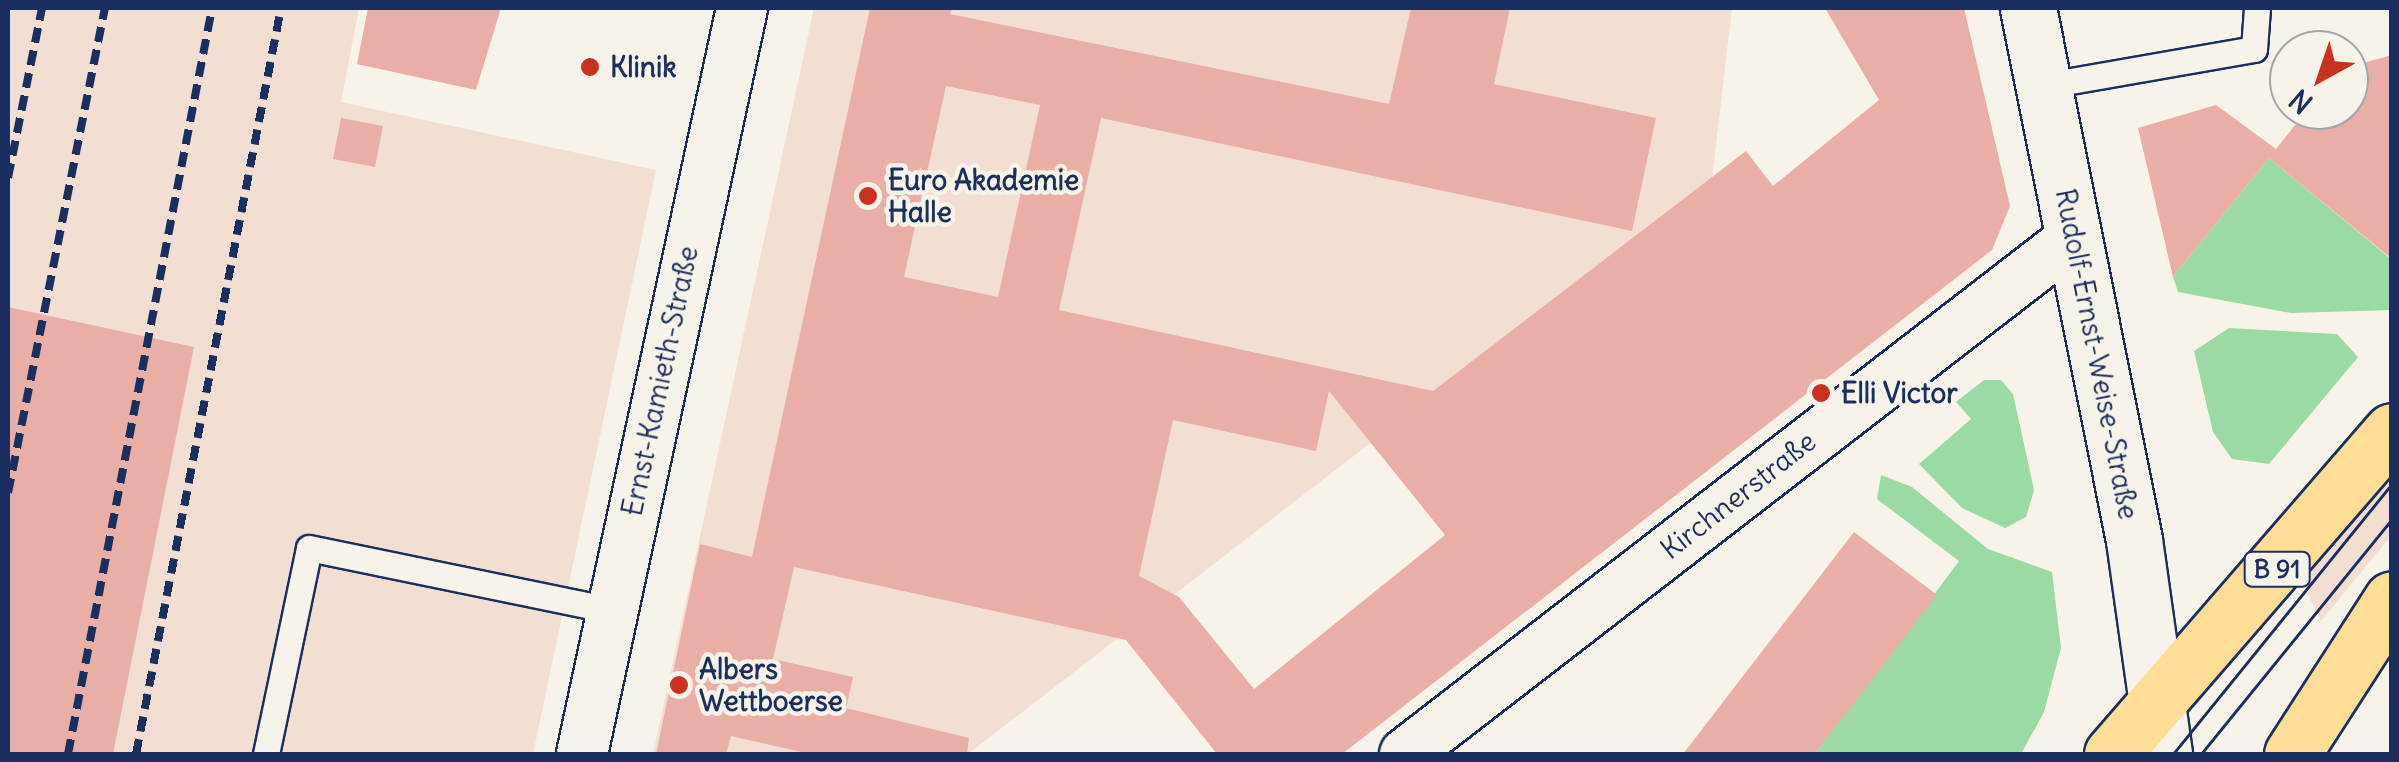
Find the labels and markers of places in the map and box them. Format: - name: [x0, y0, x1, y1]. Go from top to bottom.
- place label: Klinik: [610, 50, 677, 84]
- marker: Klinik: [579, 56, 601, 78]
- place label: Euro Akademie Halle: [888, 163, 1079, 229]
- marker: Euro Akademie Halle: [857, 185, 879, 207]
- place label: Elli Victor: [1841, 376, 1958, 410]
- marker: Elli Victor: [1810, 382, 1832, 404]
- place label: Albers Wettboerse: [699, 652, 843, 718]
- marker: Albers Wettboerse: [668, 674, 690, 696]

